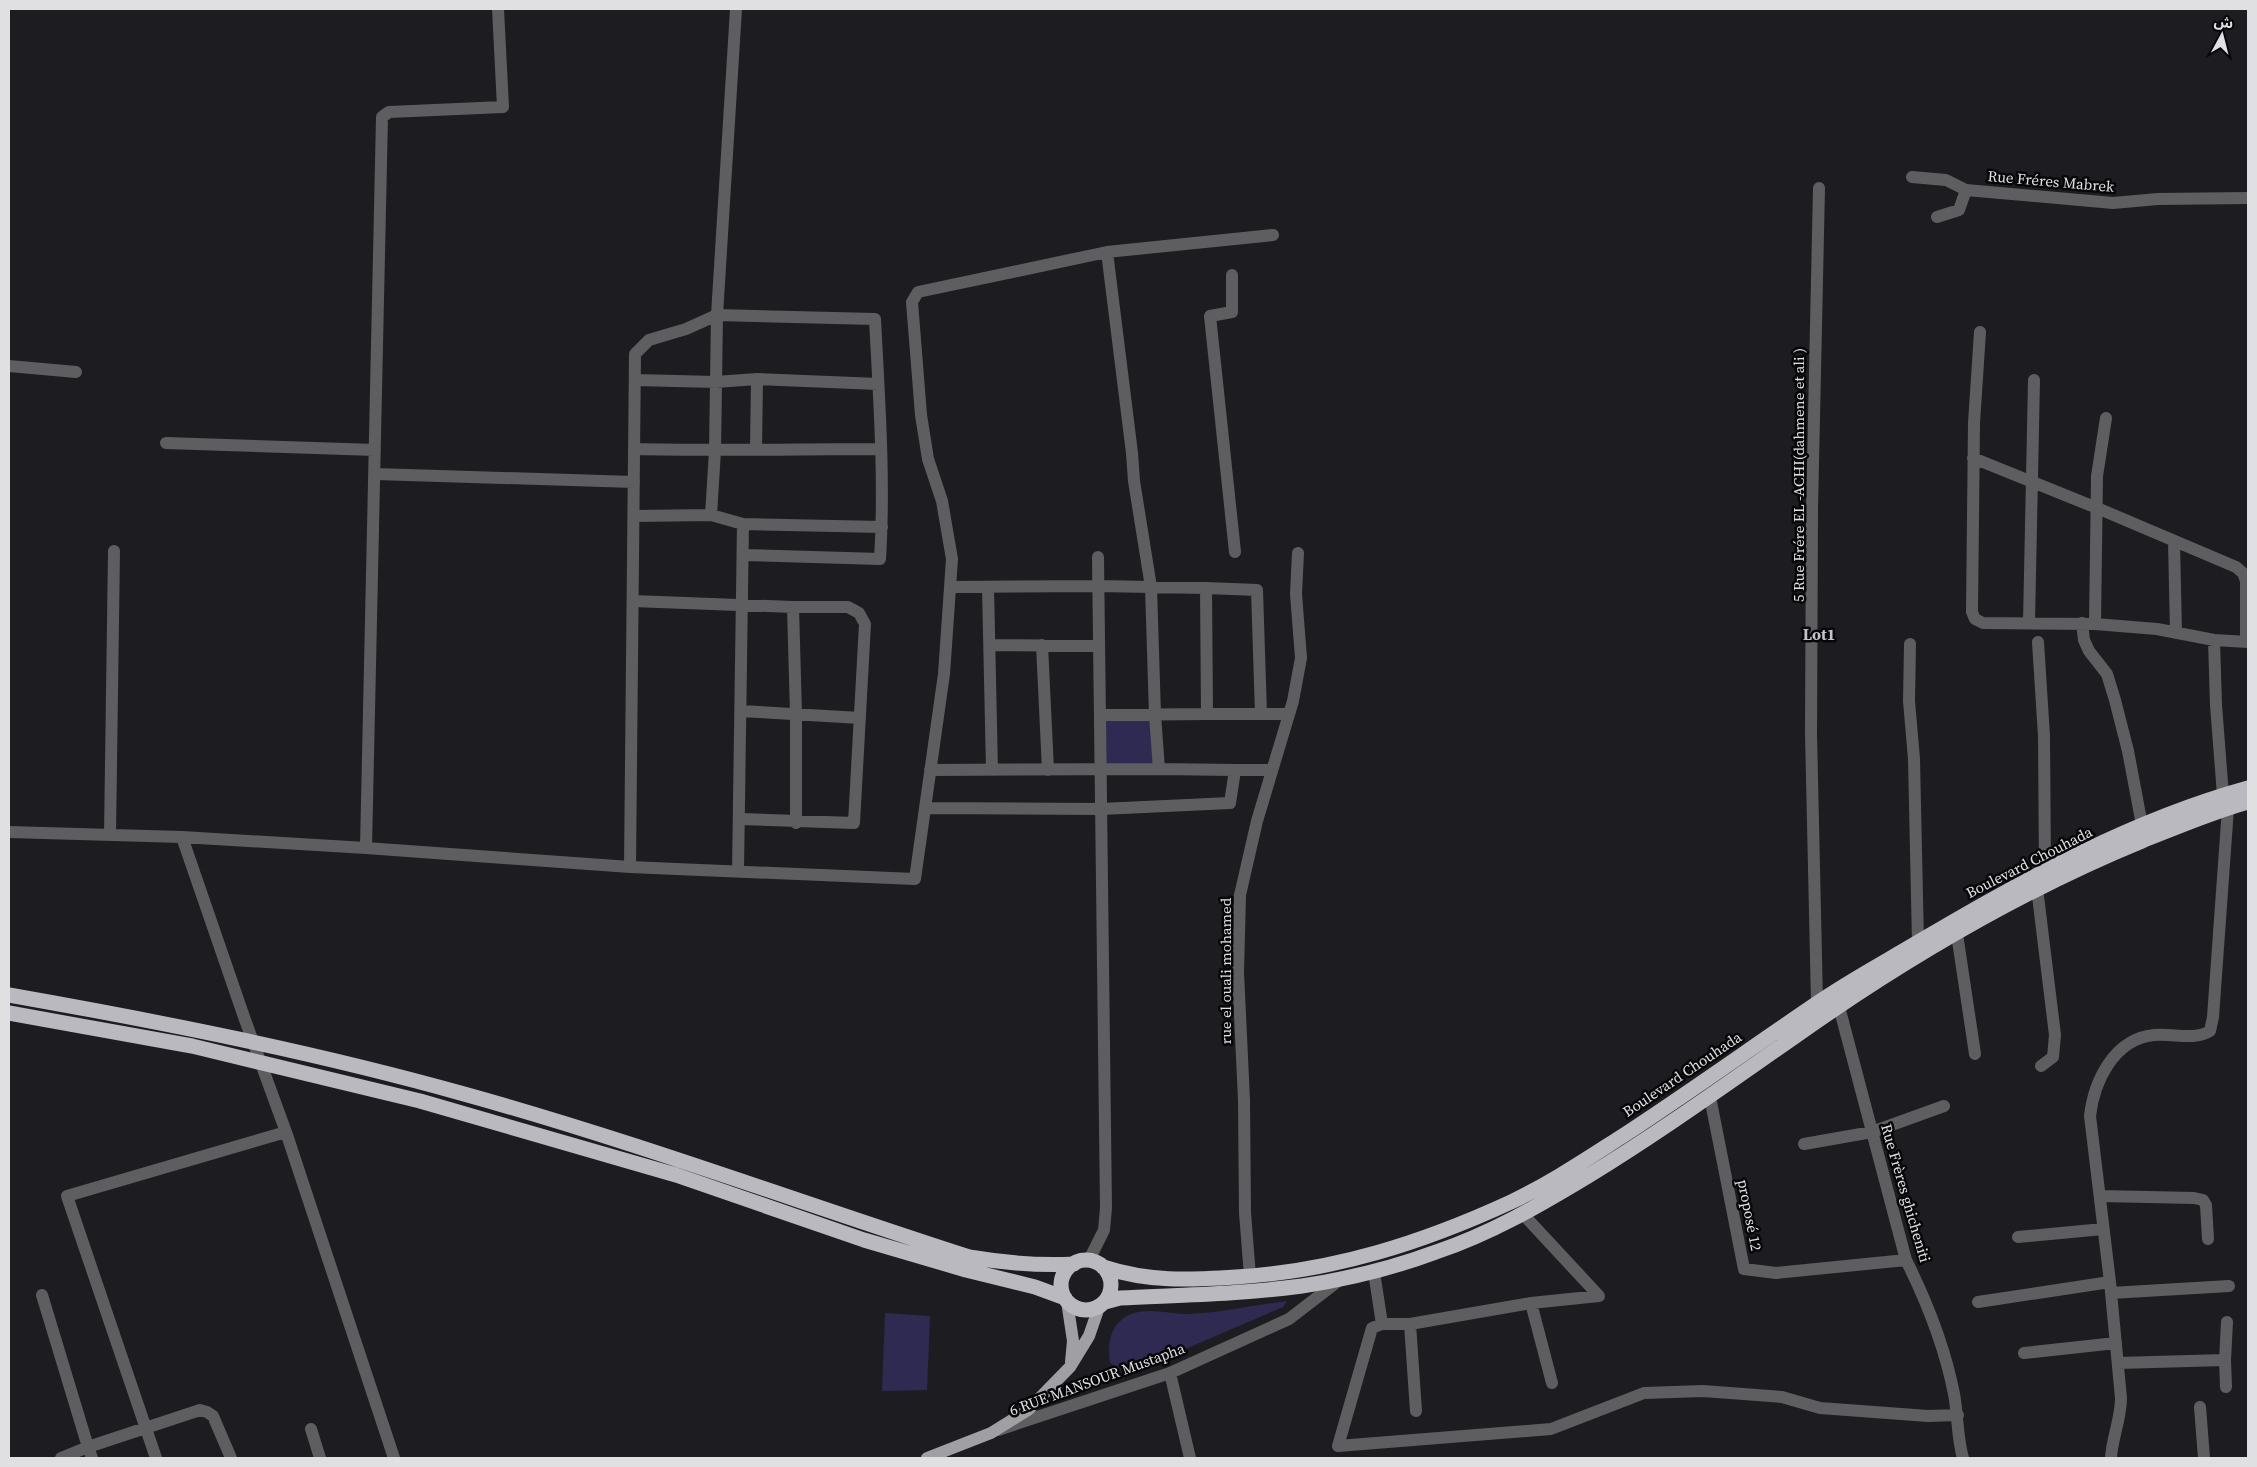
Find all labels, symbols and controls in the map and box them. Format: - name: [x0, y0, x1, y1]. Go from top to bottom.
- north arrow: [2197, 10, 2247, 60]
- text: ش: [2213, 11, 2234, 33]
- street label: Rue Fréres Mabrek: [1987, 165, 2116, 197]
- street label: 5 Rue Frére EL -ACHI(dahmene et ali ): [1788, 348, 1809, 602]
- district label: Lot1: [1803, 623, 1835, 645]
- street label: Boulevard Chouhada: [1962, 821, 2096, 903]
- street label: rue el ouali mohamed: [1215, 897, 1236, 1044]
- street label: Boulevard Chouhada: [1618, 1026, 1746, 1122]
- street label: Rue Frères ghicheniti: [1876, 1121, 1936, 1265]
- street label: proposé 12: [1733, 1177, 1767, 1253]
- street label: 6 RUE MANSOUR Mustapha: [1006, 1337, 1188, 1421]

